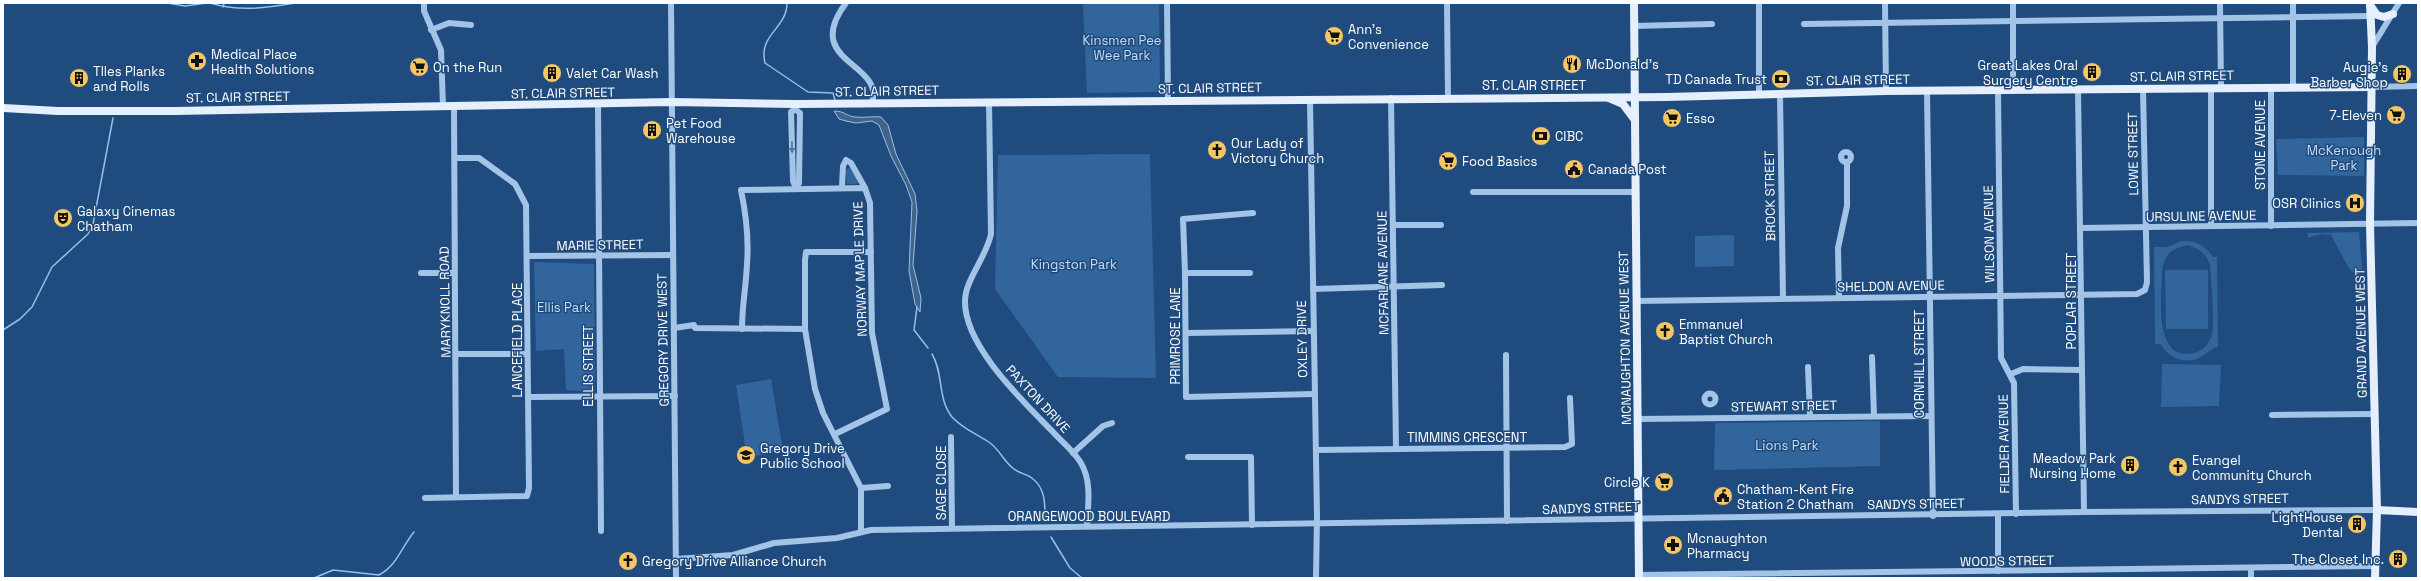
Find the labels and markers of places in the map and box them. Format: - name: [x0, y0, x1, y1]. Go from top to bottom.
- place label: Ann's Convenience: [1348, 21, 1429, 53]
- supermarket icon: Ann's Convenience: [1323, 25, 1345, 47]
- place label: Medical Place Health Solutions: [211, 46, 314, 78]
- pharmacy icon: Medical Place Health Solutions: [186, 50, 208, 72]
- restaurant icon: McDonald's: [1561, 53, 1583, 75]
- supermarket icon: On the Run: [408, 56, 430, 78]
- place label: McDonald's: [1586, 56, 1659, 73]
- place label: Great Lakes Oral Surgery Centre: [1978, 57, 2078, 89]
- place label: On the Run: [433, 59, 502, 76]
- place label: Augie's Barber Shop: [2310, 59, 2388, 91]
- building icon: Great Lakes Oral Surgery Centre: [2081, 61, 2103, 83]
- building icon: Valet Car Wash: [541, 62, 563, 84]
- place label: TIles Planks and Rolls: [93, 63, 165, 95]
- building icon: Augie's Barber Shop: [2391, 63, 2413, 85]
- place label: Valet Car Wash: [566, 65, 658, 82]
- building icon: TIles Planks and Rolls: [68, 67, 90, 89]
- bank icon: TD Canada Trust: [1770, 68, 1792, 90]
- place label: TD Canada Trust: [1665, 71, 1767, 88]
- supermarket icon: 7-Eleven: [2385, 104, 2407, 126]
- supermarket icon: Esso: [1661, 107, 1683, 129]
- place label: 7-Eleven: [2329, 107, 2382, 124]
- place label: Esso: [1686, 110, 1715, 127]
- place label: Pet Food Warehouse: [666, 115, 736, 147]
- building icon: Pet Food Warehouse: [641, 119, 663, 141]
- bank icon: CIBC: [1530, 125, 1552, 147]
- place label: CIBC: [1555, 128, 1583, 145]
- place label: Our Lady of Victory Church: [1231, 135, 1324, 167]
- church icon: Our Lady of Victory Church: [1206, 139, 1228, 161]
- supermarket icon: Food Basics: [1437, 150, 1459, 172]
- place label: Food Basics: [1462, 153, 1538, 170]
- public building icon: Canada Post: [1563, 158, 1585, 180]
- place label: Canada Post: [1588, 161, 1667, 178]
- hospital icon: OSR Clinics: [2344, 192, 2366, 214]
- place label: OSR Clinics: [2272, 195, 2341, 212]
- place label: Galaxy Cinemas Chatham: [77, 203, 176, 235]
- theatre icon: Galaxy Cinemas Chatham: [52, 207, 74, 229]
- place label: Emmanuel Baptist Church: [1679, 316, 1773, 348]
- church icon: Emmanuel Baptist Church: [1654, 320, 1676, 342]
- place label: Gregory Drive Public School: [760, 440, 845, 472]
- school or university icon: Gregory Drive Public School: [735, 444, 757, 466]
- place label: Meadow Park Nursing Home: [2030, 450, 2116, 482]
- place label: Evangel Community Church: [2192, 452, 2312, 484]
- building icon: Meadow Park Nursing Home: [2119, 454, 2141, 476]
- church icon: Evangel Community Church: [2167, 456, 2189, 478]
- supermarket icon: Circle K: [1653, 471, 1675, 493]
- place label: Circle K: [1604, 474, 1650, 491]
- place label: Chatham-Kent Fire Station 2 Chatham: [1737, 481, 1854, 513]
- public building icon: Chatham-Kent Fire Station 2 Chatham: [1712, 485, 1734, 507]
- place label: LightHouse Dental: [2272, 509, 2343, 541]
- building icon: LightHouse Dental: [2346, 513, 2368, 535]
- place label: Mcnaughton Pharmacy: [1687, 530, 1767, 562]
- pharmacy icon: Mcnaughton Pharmacy: [1662, 534, 1684, 556]
- building icon: The Closet Inc.: [2387, 548, 2409, 570]
- church icon: Gregory Drive Alliance Church: [617, 550, 639, 572]
- place label: The Closet Inc.: [2292, 551, 2384, 568]
- place label: Gregory Drive Alliance Church: [642, 553, 826, 570]

